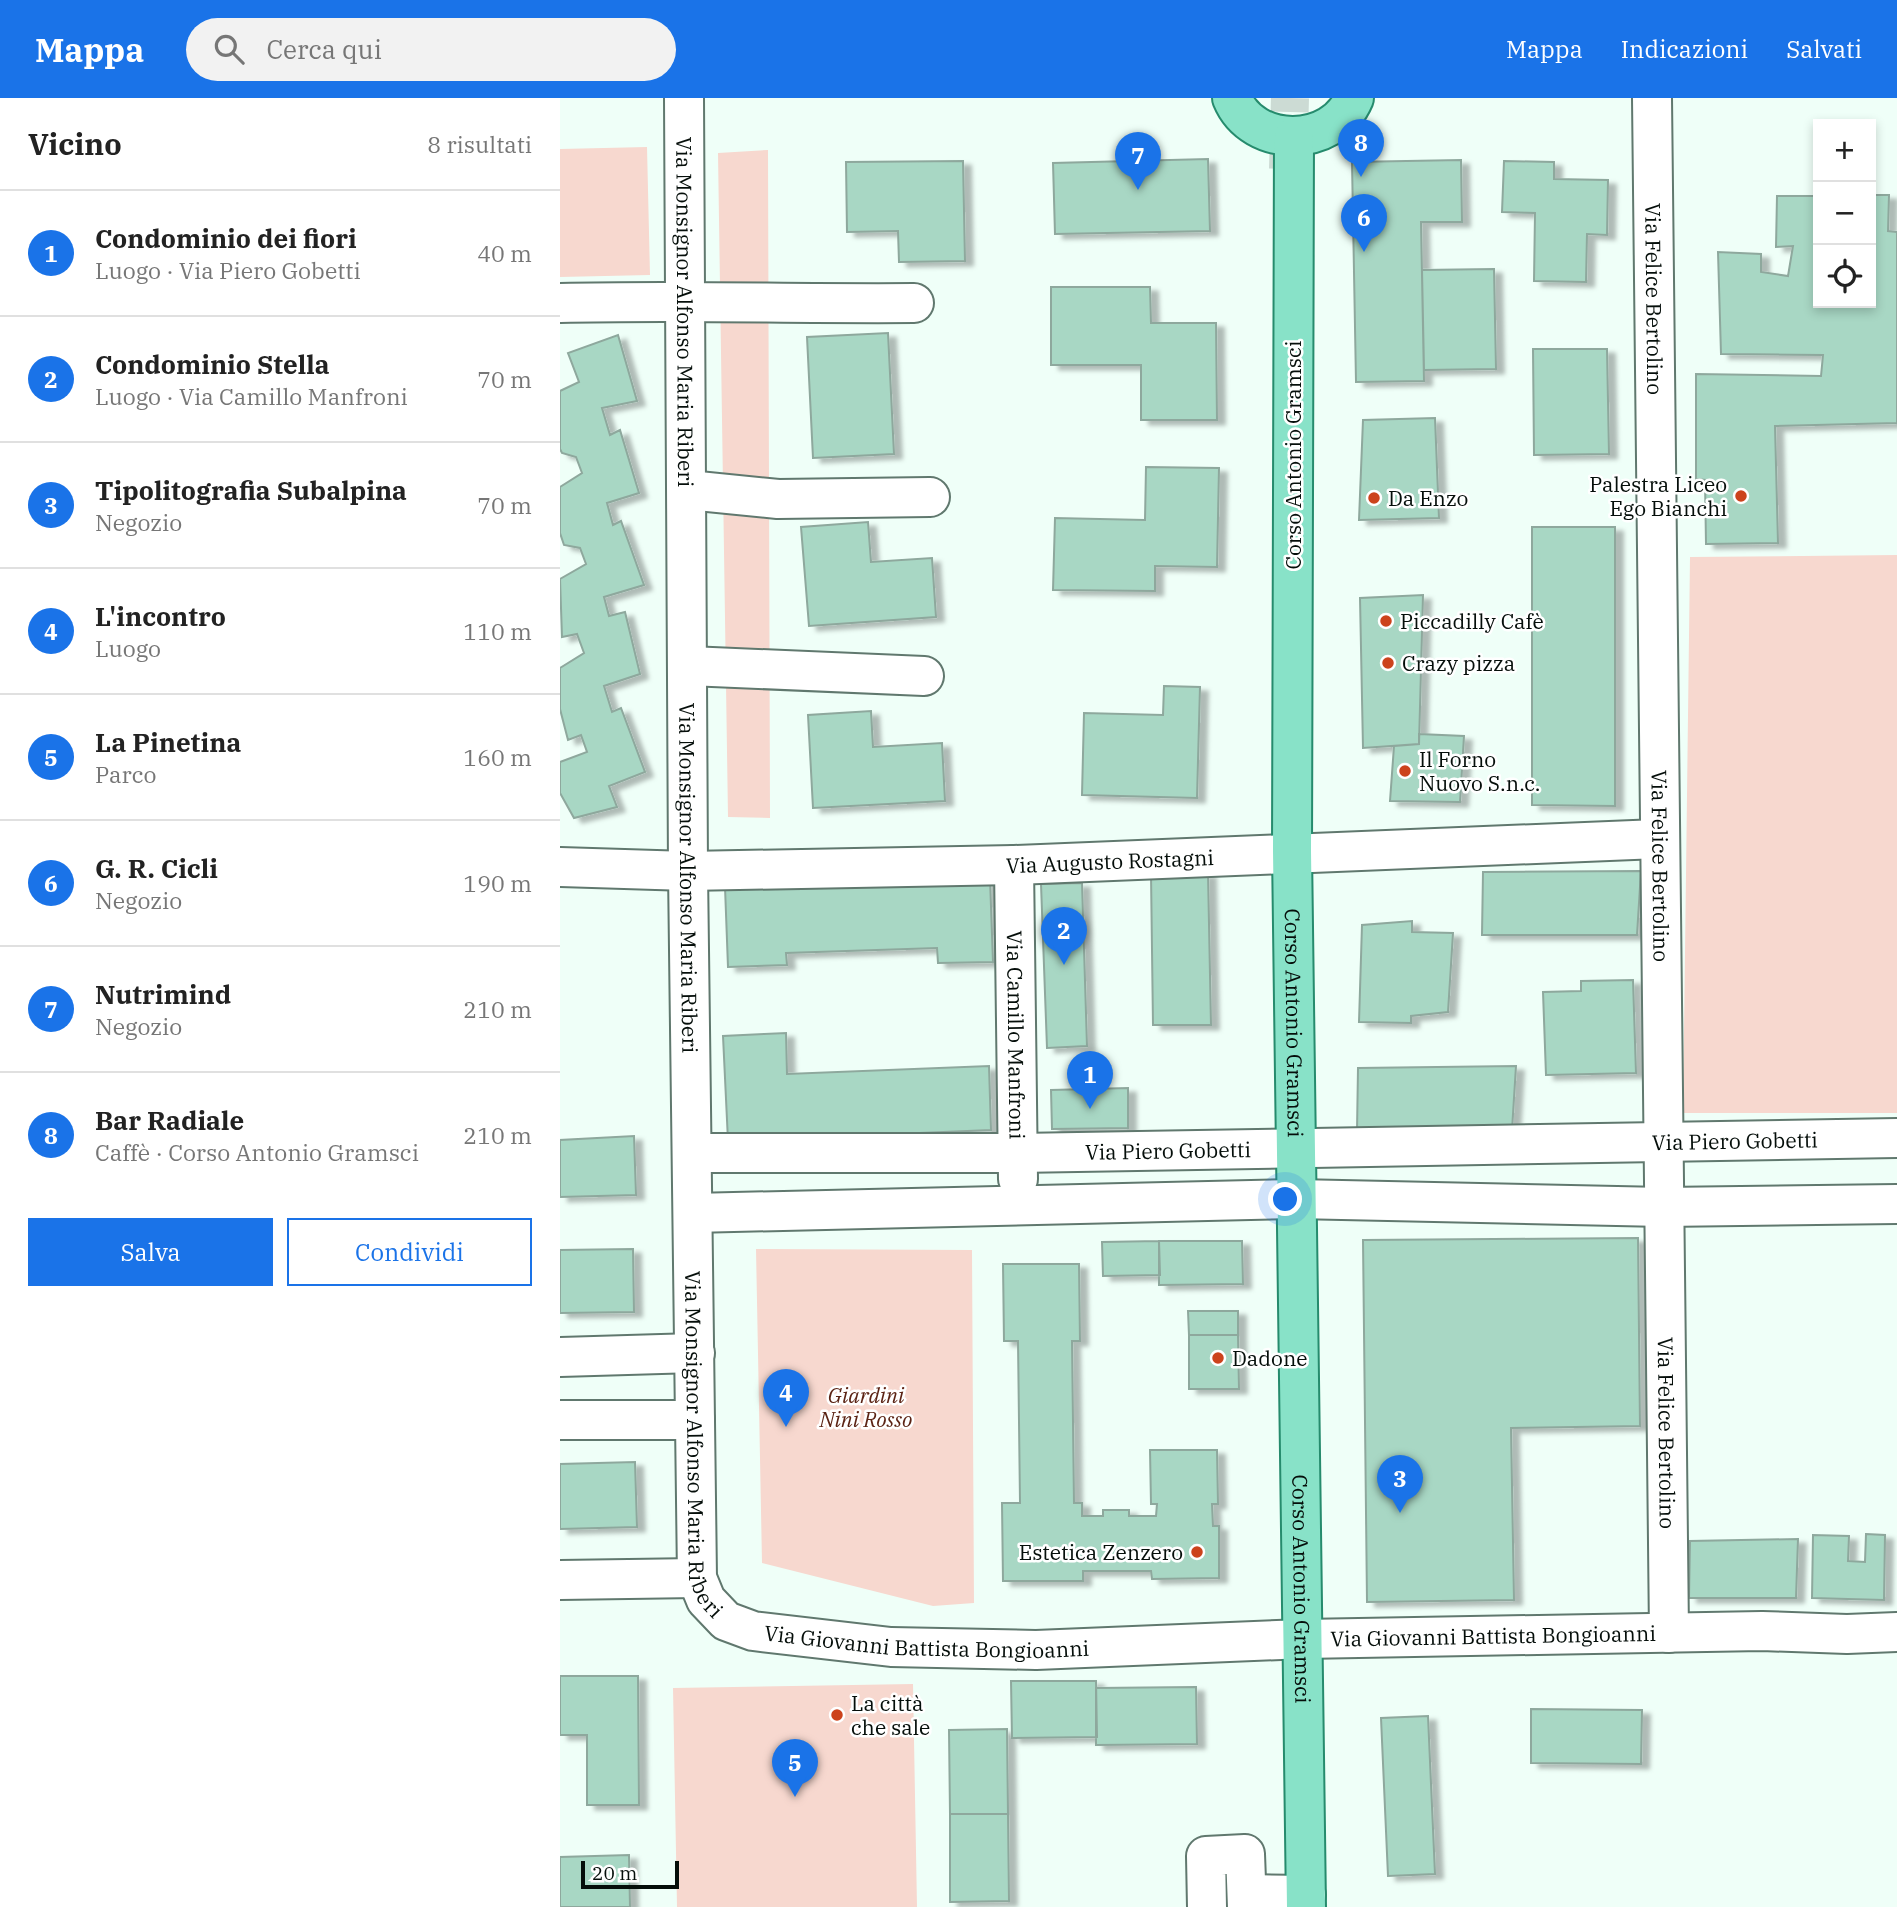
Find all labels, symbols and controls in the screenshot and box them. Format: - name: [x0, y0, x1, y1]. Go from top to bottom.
- search box: [186, 18, 676, 81]
- text: Mappa: [35, 28, 144, 71]
- icon: search: [210, 30, 248, 68]
- text: Cerca qui: [266, 32, 382, 66]
- text: Mappa: [1506, 33, 1583, 65]
- text: Indicazioni: [1621, 33, 1748, 65]
- text: Salvati: [1786, 33, 1862, 65]
- pin: 8: [1338, 119, 1384, 177]
- map controls: [1813, 119, 1876, 308]
- button: +: [1813, 119, 1876, 182]
- text: Vicino: [28, 124, 122, 163]
- text: 8 risultati: [427, 129, 532, 159]
- pin: 7: [1115, 132, 1161, 190]
- street label: Via Monsignor Alfonso Maria Riberi: [670, 137, 700, 487]
- button: −: [1813, 182, 1876, 245]
- pin: 6: [1341, 194, 1387, 252]
- street label: Via Felice Bertolino: [1639, 203, 1669, 395]
- text: Condominio dei fiori: [95, 221, 357, 255]
- text: 1: [44, 238, 58, 268]
- text: 40 m: [477, 238, 532, 268]
- button: locate: [1813, 245, 1876, 308]
- text: Luogo · Via Piero Gobetti: [95, 255, 361, 285]
- street label: Corso Antonio Gramsci: [1279, 341, 1307, 569]
- text: Condominio Stella: [95, 347, 330, 381]
- text: 2: [44, 364, 58, 394]
- text: 70 m: [477, 364, 532, 394]
- text: Luogo · Via Camillo Manfroni: [95, 381, 408, 411]
- place label: Palestra Liceo Ego Bianchi: [1589, 470, 1727, 522]
- text: Tipolitografia Subalpina: [95, 473, 407, 507]
- place label: Da Enzo: [1388, 484, 1468, 512]
- marker: Palestra Liceo Ego Bianchi: [1733, 488, 1749, 504]
- text: 3: [44, 490, 58, 520]
- text: 70 m: [477, 490, 532, 520]
- marker: Da Enzo: [1366, 490, 1382, 506]
- text: Negozio: [95, 507, 182, 537]
- text: L'incontro: [95, 599, 226, 633]
- place label: Piccadilly Cafè: [1400, 607, 1544, 635]
- marker: Piccadilly Cafè: [1378, 613, 1394, 629]
- text: 4: [44, 616, 58, 646]
- text: 110 m: [463, 616, 532, 646]
- text: Luogo: [95, 633, 161, 663]
- place label: Crazy pizza: [1402, 649, 1515, 677]
- marker: Crazy pizza: [1380, 655, 1396, 671]
- street label: Via Monsignor Alfonso Maria Riberi: [673, 703, 704, 1053]
- text: La Pinetina: [95, 725, 241, 759]
- text: 5: [44, 742, 58, 772]
- text: 160 m: [463, 742, 532, 772]
- place label: Il Forno Nuovo S.n.c.: [1419, 745, 1540, 797]
- text: Parco: [95, 759, 156, 789]
- marker: Il Forno Nuovo S.n.c.: [1397, 763, 1413, 779]
- street label: Via Felice Bertolino: [1645, 770, 1676, 962]
- street label: Via Augusto Rostagni: [1005, 843, 1214, 879]
- text: G. R. Cicli: [95, 851, 218, 885]
- text: 6: [44, 868, 58, 898]
- text: 190 m: [463, 868, 532, 898]
- text: Negozio: [95, 885, 182, 915]
- pin: 2: [1041, 907, 1087, 965]
- street label: Corso Antonio Gramsci: [1279, 908, 1310, 1138]
- street label: Via Camillo Manfroni: [1001, 930, 1031, 1140]
- text: Nutrimind: [95, 977, 231, 1011]
- text: 7: [44, 994, 58, 1024]
- text: 210 m: [463, 994, 532, 1024]
- text: Negozio: [95, 1011, 182, 1041]
- pin: 1: [1067, 1051, 1113, 1109]
- text: Bar Radiale: [95, 1103, 244, 1137]
- text: 8: [44, 1120, 58, 1150]
- text: 210 m: [463, 1120, 532, 1150]
- street label: Via Piero Gobetti: [1652, 1125, 1818, 1156]
- street label: Via Piero Gobetti: [1085, 1135, 1251, 1166]
- text: Caffè · Corso Antonio Gramsci: [95, 1137, 419, 1167]
- your location: [1268, 1182, 1302, 1216]
- button: Salva: [28, 1218, 273, 1286]
- button: Condividi: [287, 1218, 532, 1286]
- street label: Via Monsignor Alfonso Maria Riberi: [679, 1271, 730, 1624]
- street label: Via Felice Bertolino: [1652, 1337, 1682, 1529]
- place label: Dadone: [1232, 1344, 1308, 1372]
- marker: Dadone: [1210, 1350, 1226, 1366]
- pin: 4: [763, 1369, 809, 1427]
- park label: Giardini Nini Rosso: [819, 1381, 912, 1433]
- pin: 3: [1377, 1455, 1423, 1513]
- street label: Corso Antonio Gramsci: [1286, 1474, 1317, 1704]
- place label: Estetica Zenzero: [1019, 1538, 1183, 1566]
- marker: Estetica Zenzero: [1189, 1544, 1205, 1560]
- street label: Via Giovanni Battista Bongioanni: [763, 1618, 1090, 1664]
- street label: Via Giovanni Battista Bongioanni: [1330, 1619, 1656, 1653]
- place label: La città che sale: [851, 1689, 930, 1741]
- marker: La città che sale: [829, 1707, 845, 1723]
- pin: 5: [772, 1739, 818, 1797]
- scale bar: [581, 1858, 679, 1890]
- text: 20 m: [592, 1861, 637, 1885]

